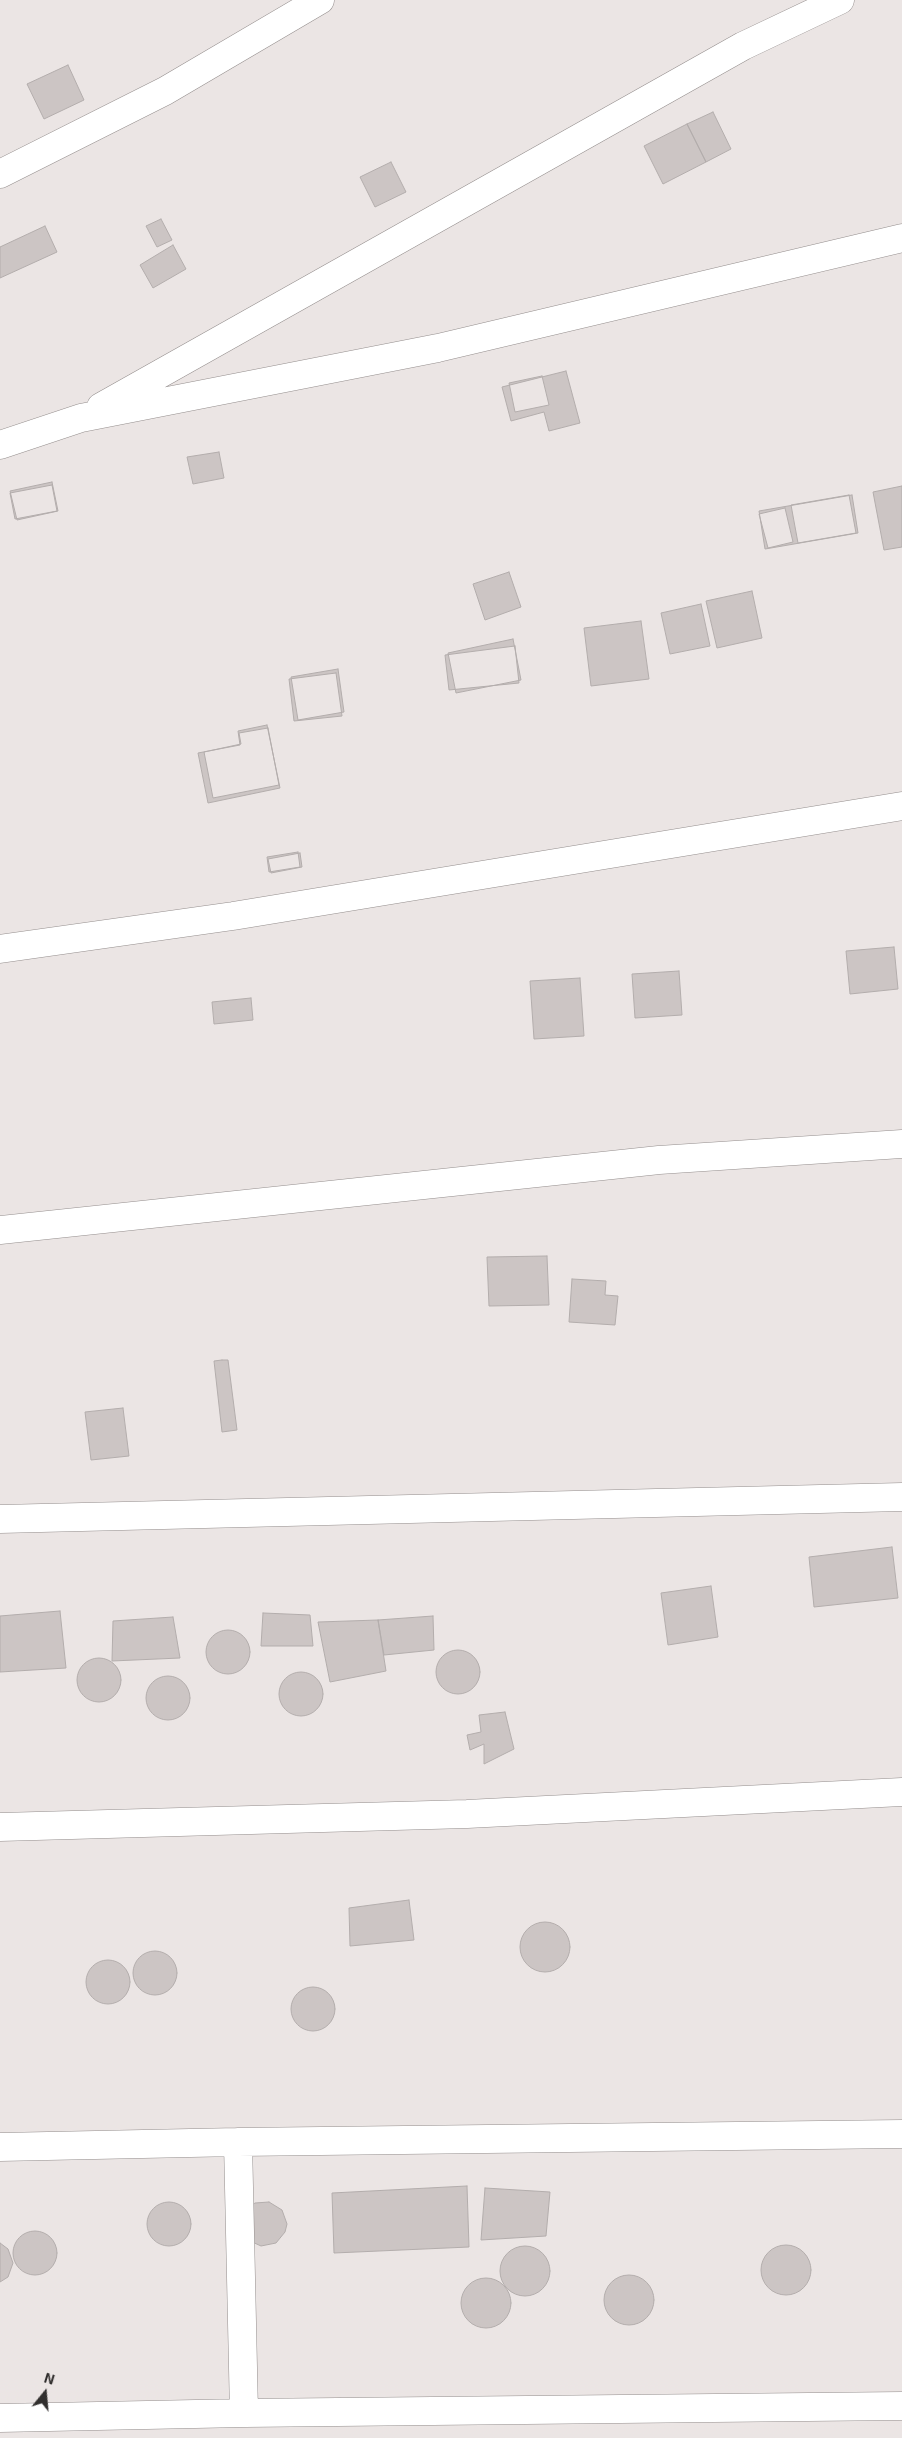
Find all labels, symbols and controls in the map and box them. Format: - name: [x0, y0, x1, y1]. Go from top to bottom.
- north arrow: [20, 2368, 70, 2418]
- text: N: [42, 2369, 57, 2388]

